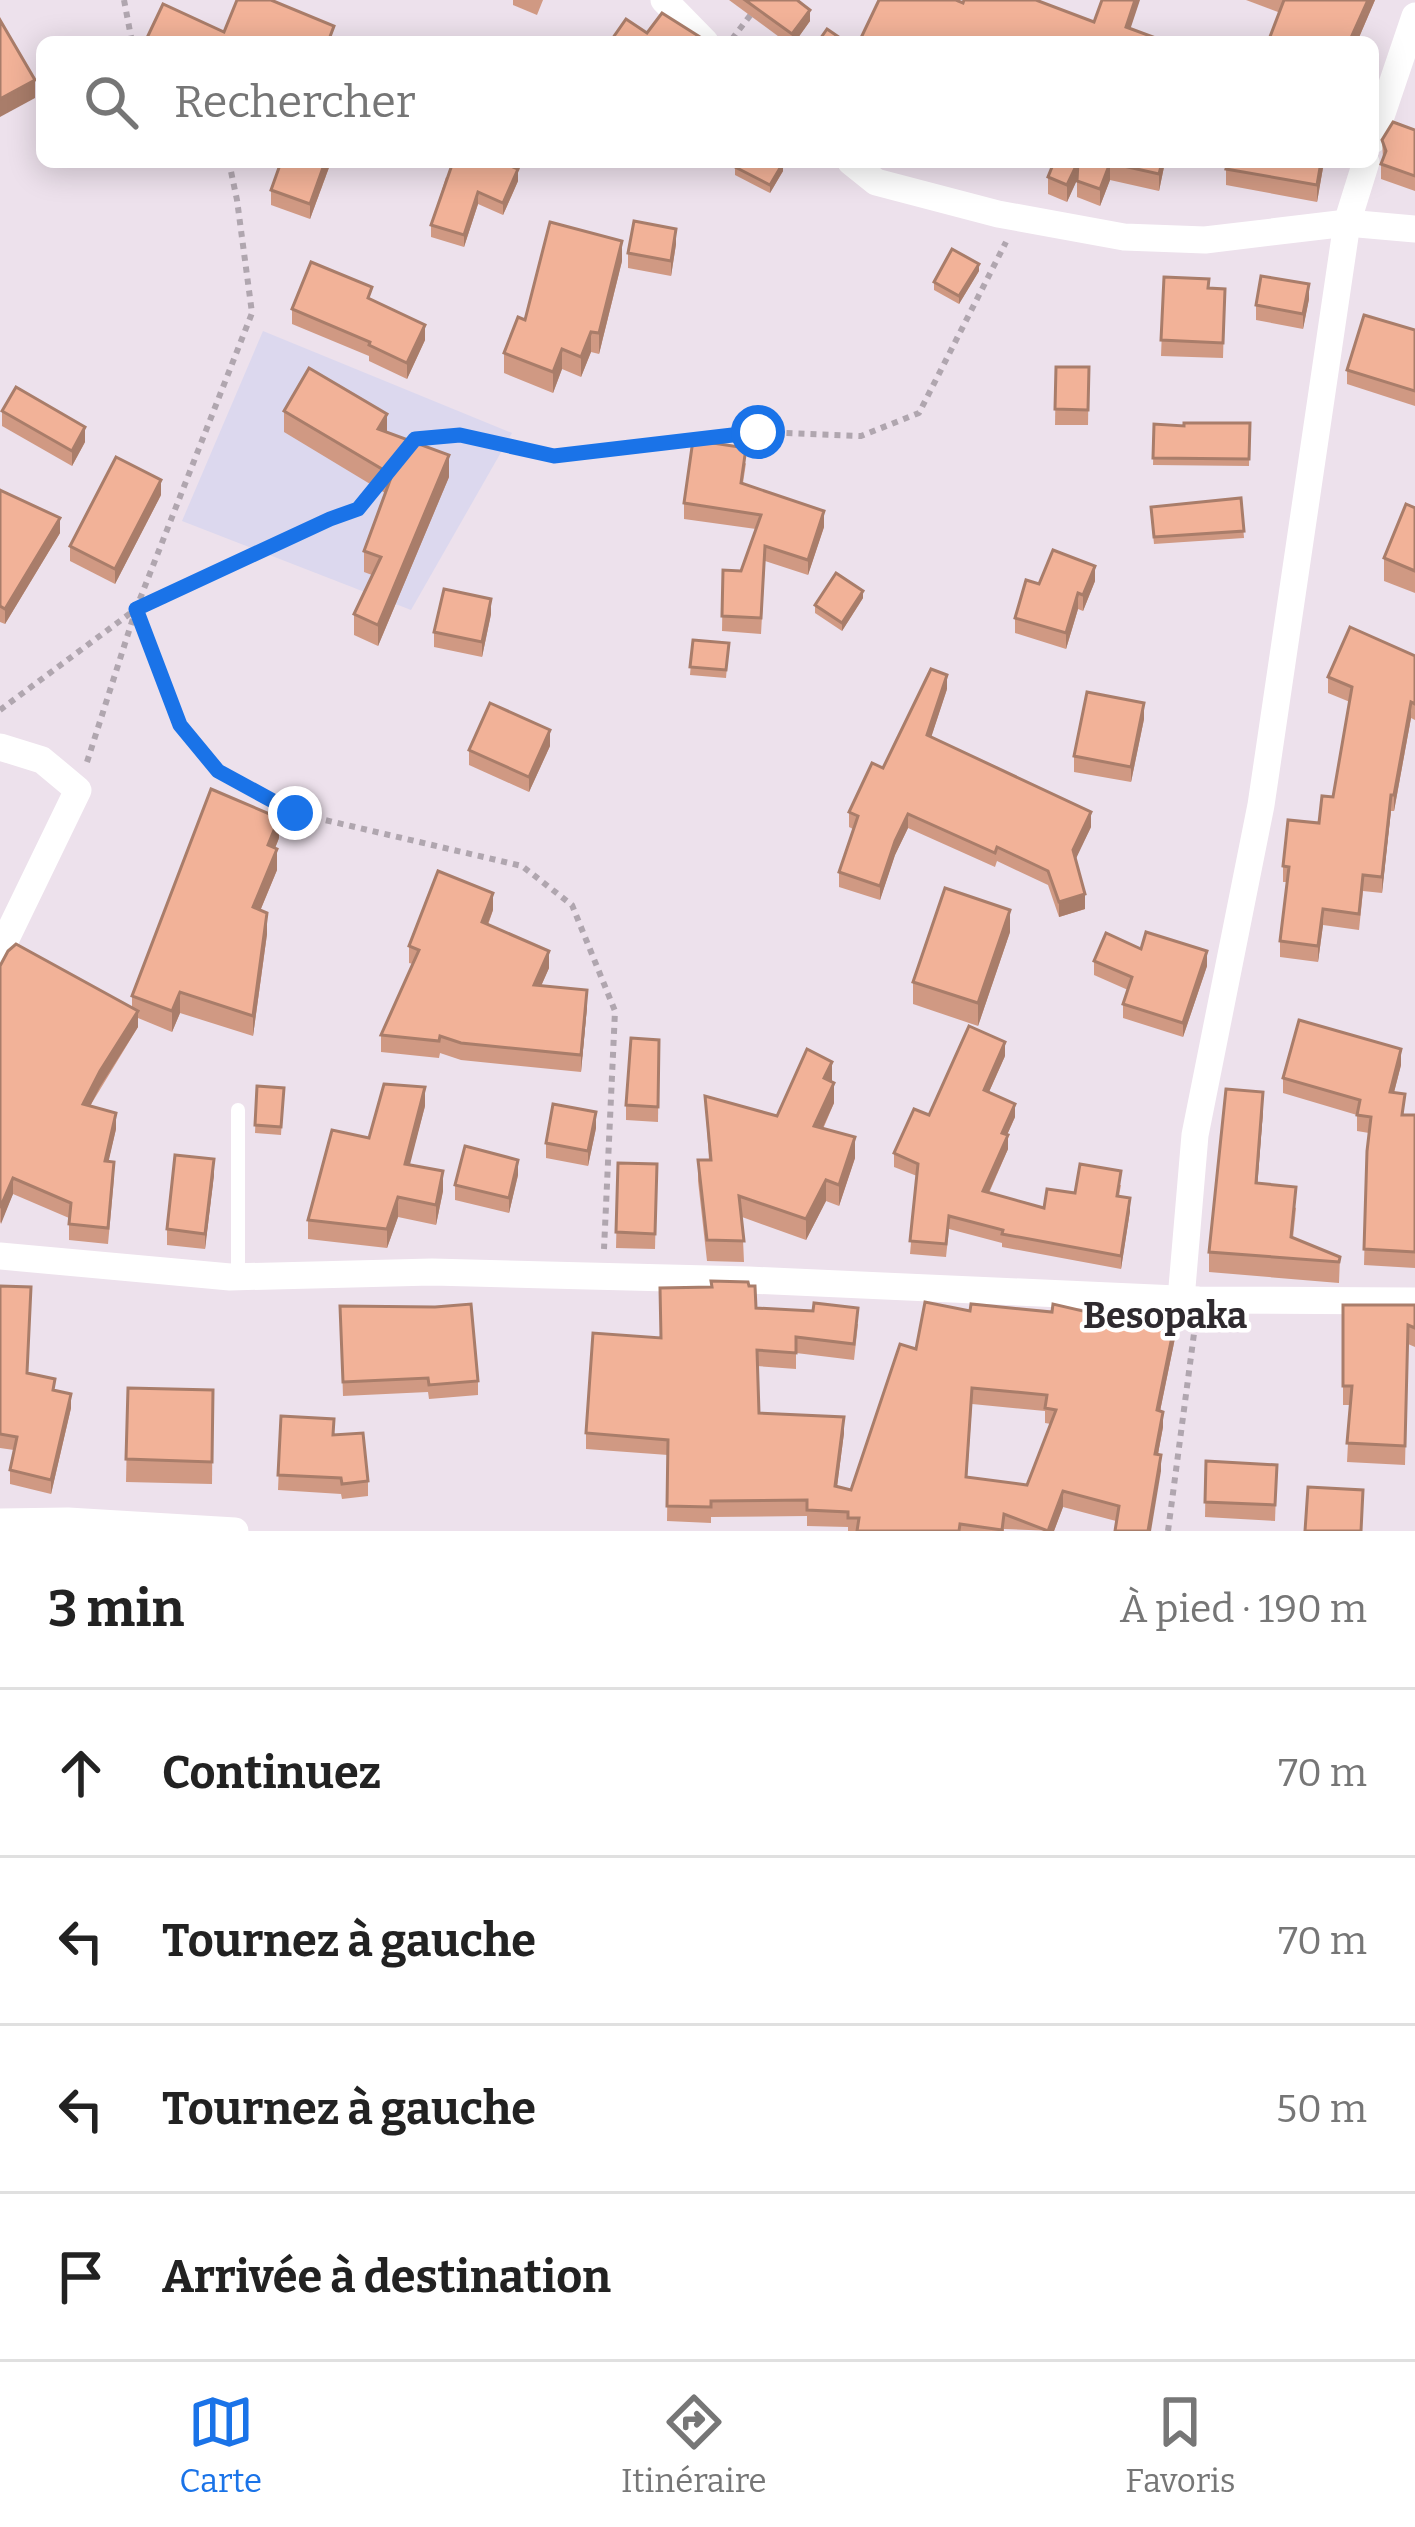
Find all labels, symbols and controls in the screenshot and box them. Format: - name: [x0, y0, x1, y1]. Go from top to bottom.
- search box: [36, 36, 1379, 168]
- icon: search: [78, 69, 144, 135]
- text: Rechercher: [174, 75, 416, 129]
- route start: [731, 405, 785, 459]
- route end: [268, 786, 322, 840]
- district label: Besopaka: [1083, 1294, 1247, 1338]
- text: 3 min: [48, 1578, 184, 1640]
- text: À pied · 190 m: [1120, 1586, 1367, 1632]
- icon: ahead: [48, 1740, 114, 1806]
- text: Continuez: [162, 1746, 381, 1800]
- text: 70 m: [1278, 1750, 1367, 1796]
- icon: left: [48, 1908, 114, 1974]
- text: Tournez à gauche: [162, 1914, 536, 1968]
- text: 70 m: [1278, 1918, 1367, 1964]
- icon: left: [48, 2076, 114, 2142]
- text: Tournez à gauche: [162, 2082, 536, 2136]
- text: 50 m: [1276, 2086, 1367, 2132]
- icon: arrive: [48, 2244, 114, 2310]
- text: Arrivée à destination: [162, 2250, 611, 2304]
- tab: Carte: [179, 2389, 262, 2501]
- tab: Itinéraire: [621, 2389, 767, 2501]
- tab: Favoris: [1125, 2389, 1236, 2501]

